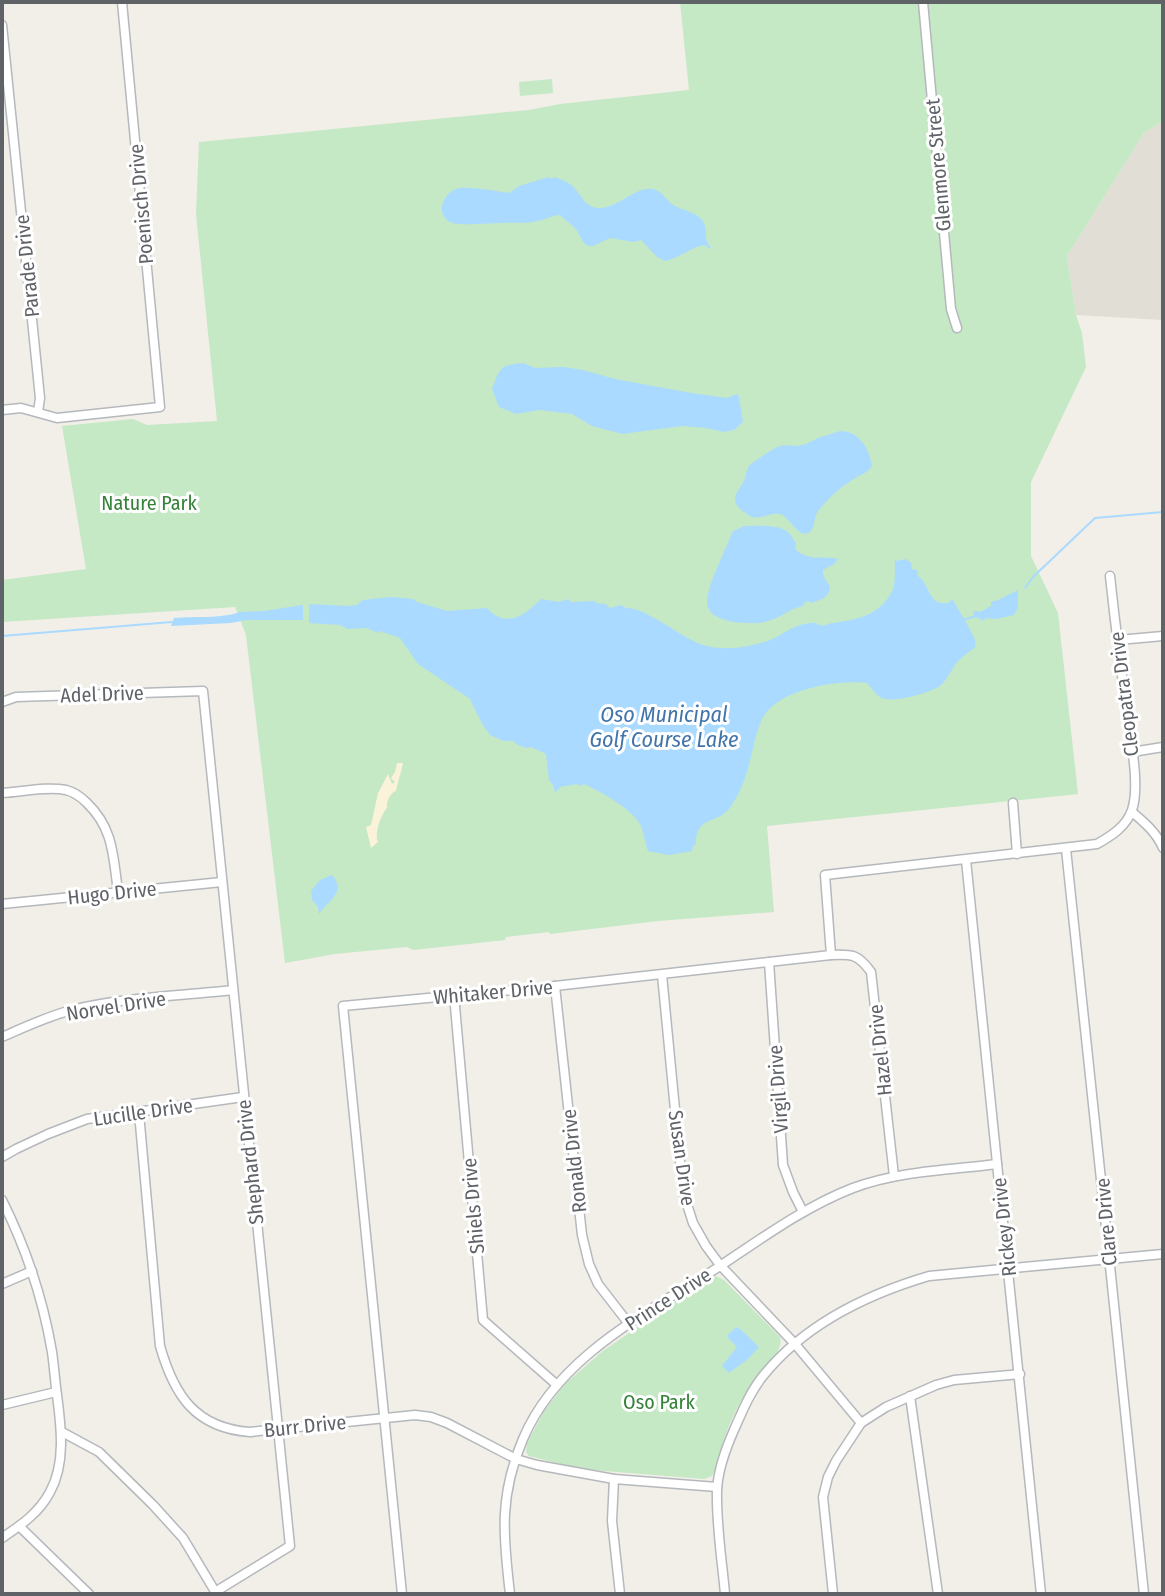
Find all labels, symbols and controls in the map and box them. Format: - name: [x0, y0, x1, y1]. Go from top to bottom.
- street label: Glenmore Street: [920, 97, 956, 232]
- street label: Poenisch Drive: [124, 143, 158, 265]
- street label: Parade Drive: [10, 214, 44, 318]
- park label: Nature Park: [101, 491, 197, 515]
- street label: Cleopatra Drive: [1104, 630, 1144, 758]
- street label: Adel Drive: [60, 681, 144, 707]
- water label: Oso Municipal Golf Course Lake: [589, 701, 739, 753]
- street label: Hugo Drive: [66, 876, 158, 910]
- street label: Whitaker Drive: [432, 975, 554, 1009]
- street label: Norvel Drive: [64, 986, 168, 1026]
- street label: Hazel Drive: [863, 1003, 897, 1097]
- street label: Virgil Drive: [763, 1044, 793, 1134]
- street label: Lucille Drive: [92, 1093, 194, 1131]
- street label: Shephard Drive: [232, 1098, 268, 1226]
- street label: Ronald Drive: [557, 1108, 591, 1214]
- street label: Susan Drive: [663, 1109, 701, 1207]
- street label: Shiels Drive: [457, 1157, 489, 1255]
- street label: Rickey Drive: [987, 1176, 1021, 1278]
- street label: Clare Drive: [1090, 1177, 1122, 1267]
- street label: Prince Drive: [620, 1262, 716, 1336]
- park label: Oso Park: [623, 1390, 696, 1414]
- street label: Burr Drive: [263, 1410, 347, 1442]

